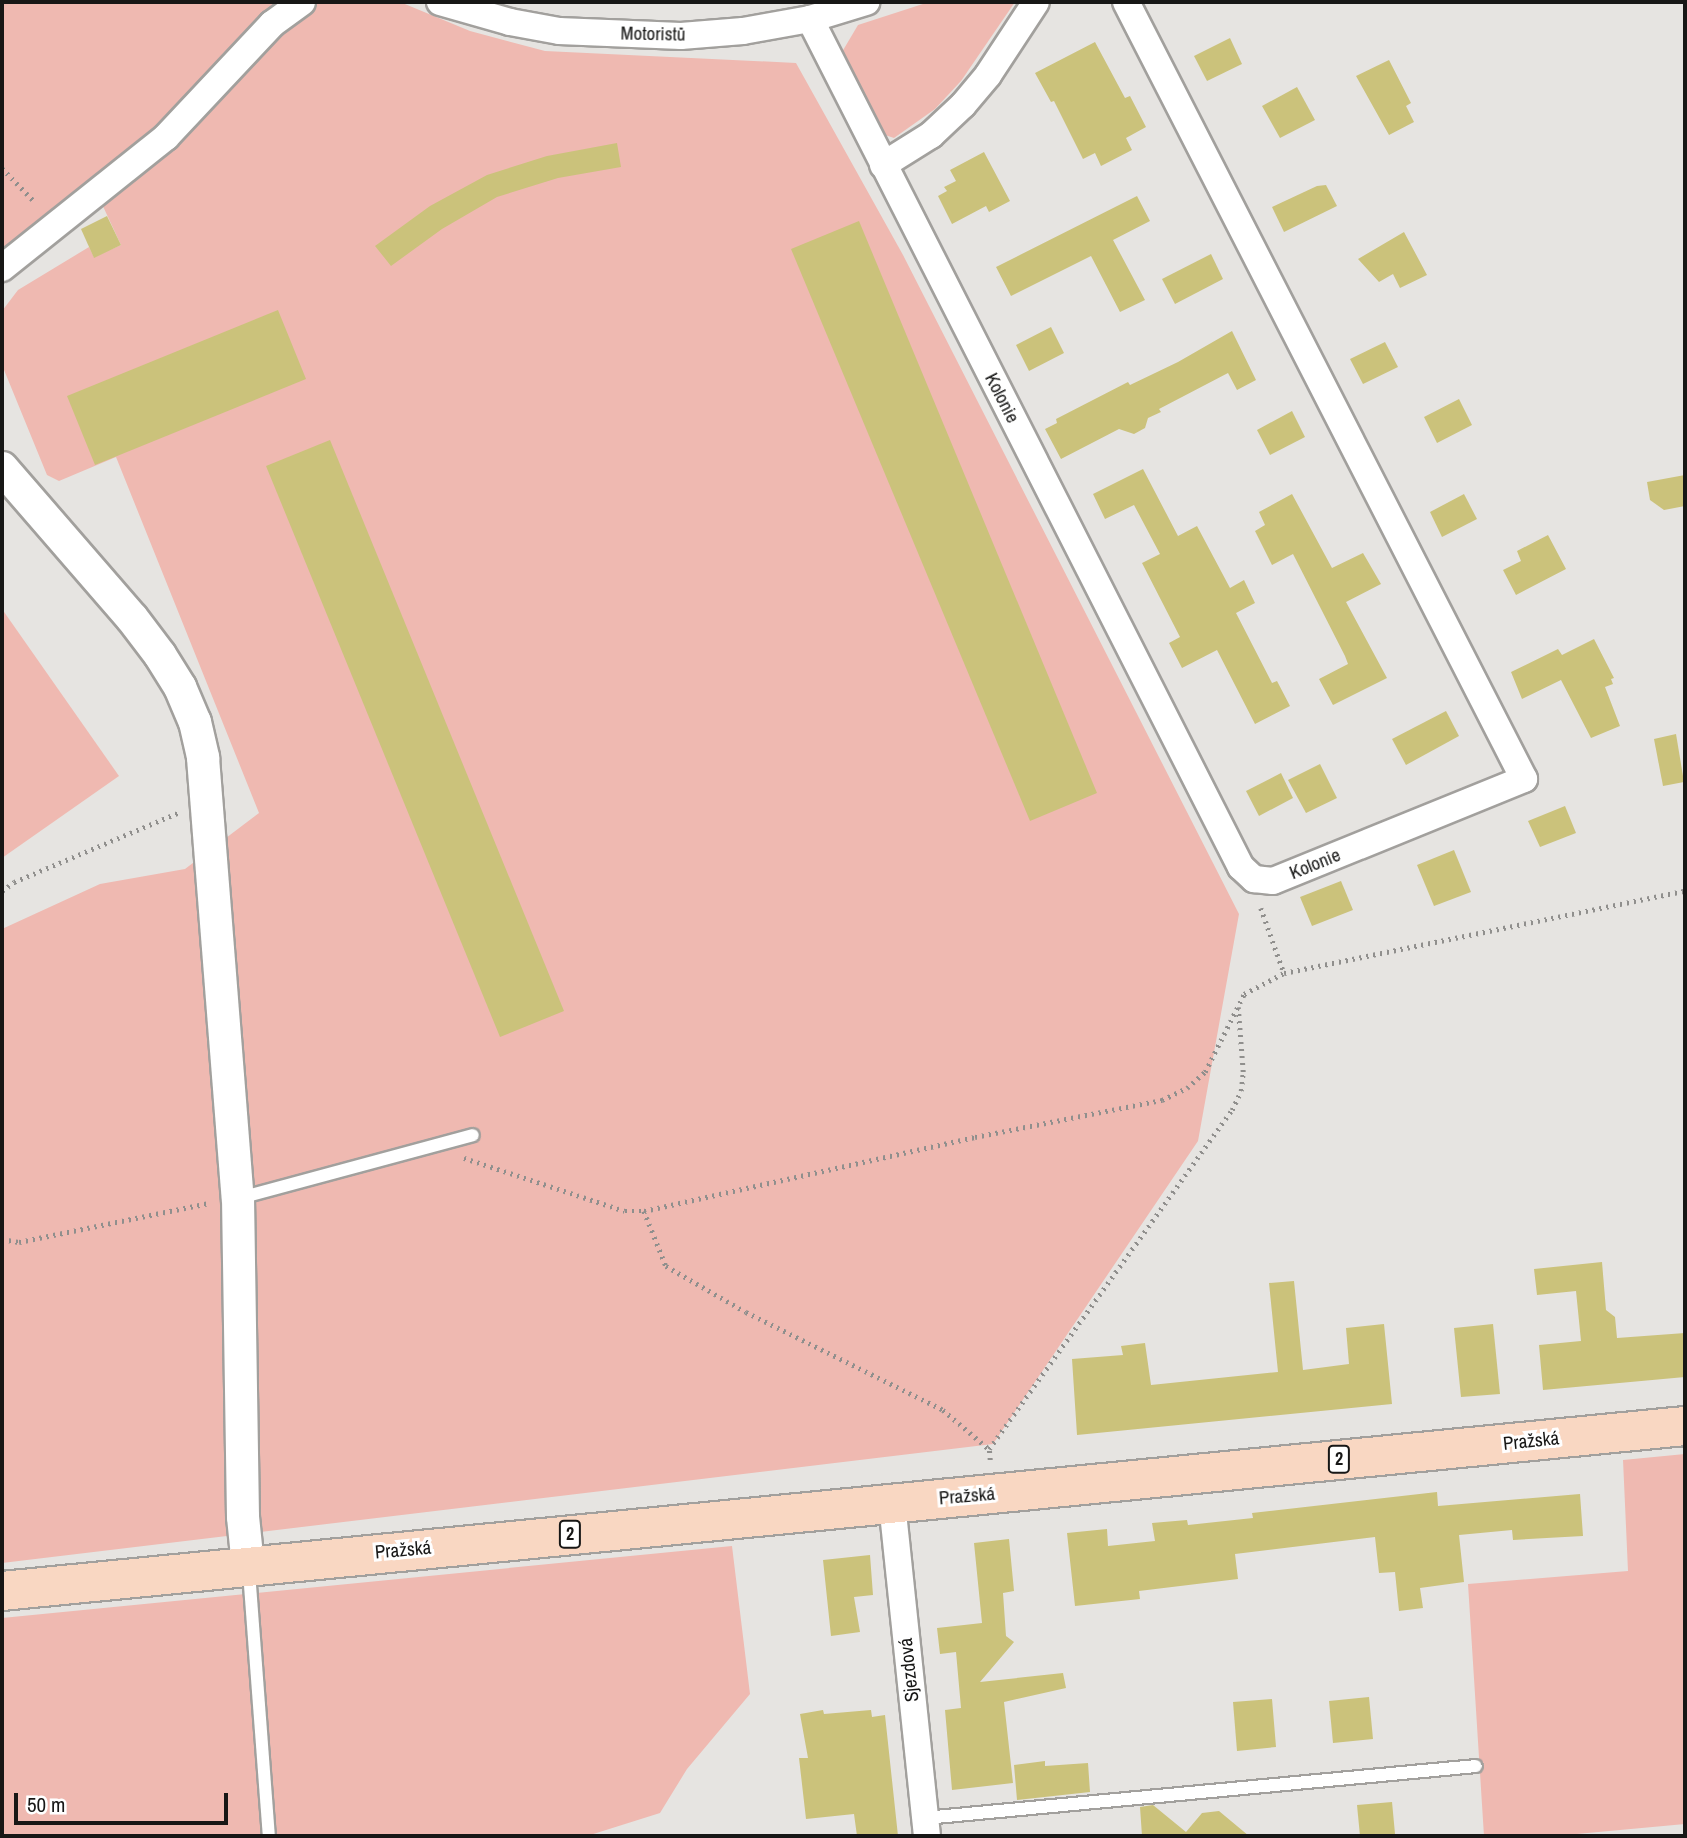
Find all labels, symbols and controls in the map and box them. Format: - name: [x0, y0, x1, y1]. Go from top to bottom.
- street label: Motoristů: [620, 22, 686, 46]
- street label: Kolonie: [980, 369, 1024, 427]
- street label: Kolonie: [1286, 844, 1344, 884]
- street label: Pražská: [1502, 1427, 1560, 1455]
- road number: 2: [1327, 1444, 1351, 1474]
- street label: Pražská: [938, 1482, 996, 1510]
- road number: 2: [558, 1520, 582, 1548]
- street label: Pražská: [374, 1536, 432, 1564]
- street label: Sjezdová: [894, 1637, 924, 1703]
- scale bar: [18, 1778, 231, 1822]
- text: 50 m: [27, 1790, 65, 1819]

